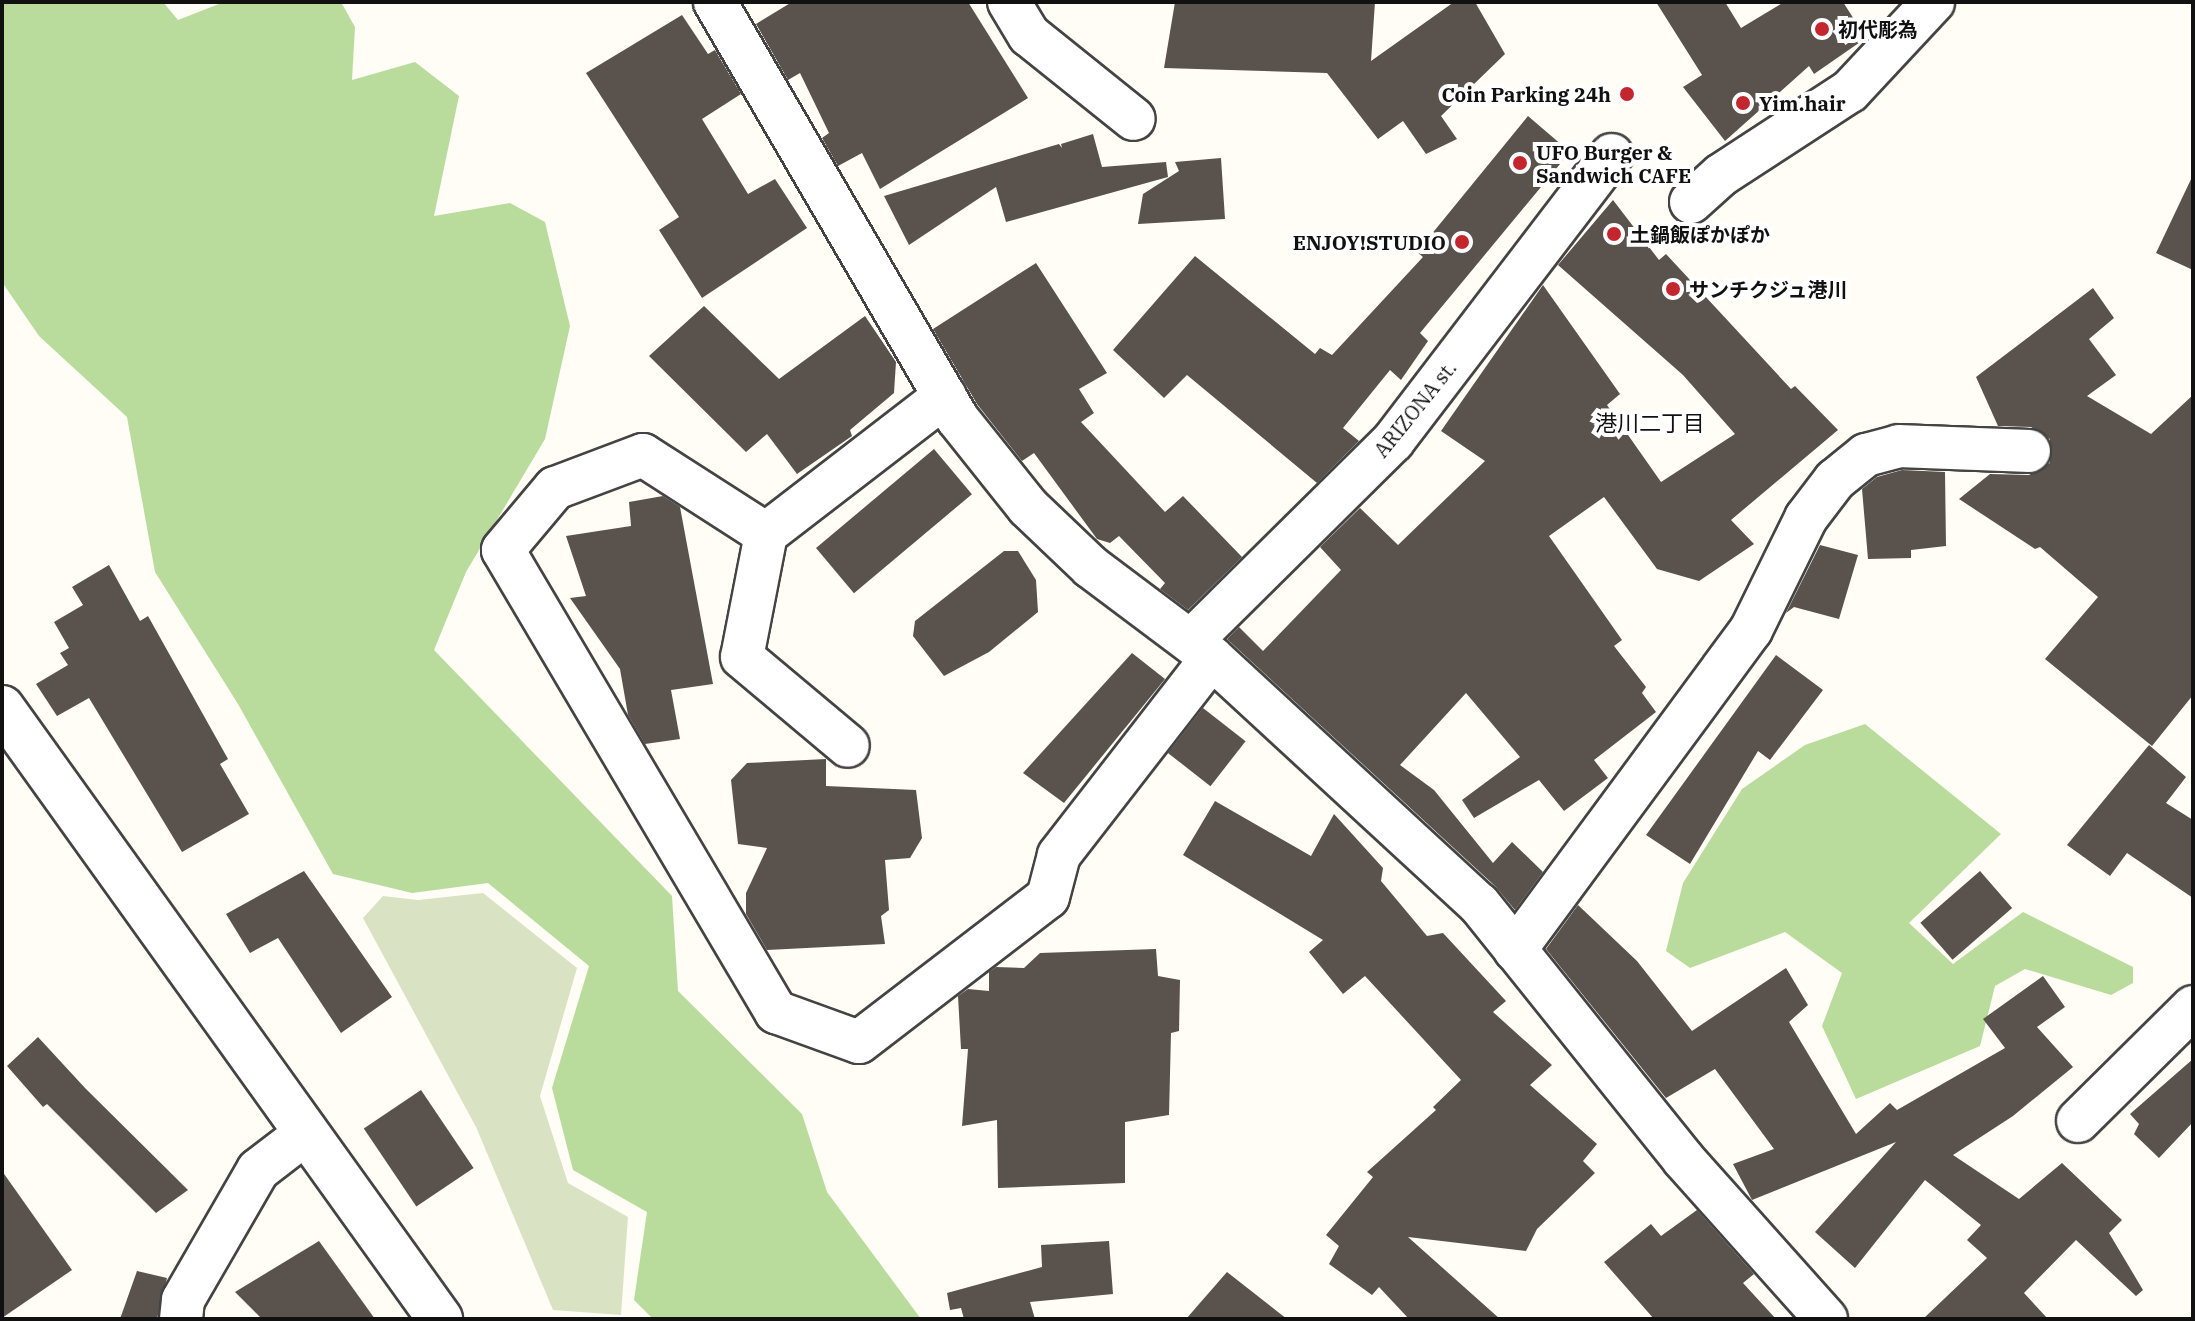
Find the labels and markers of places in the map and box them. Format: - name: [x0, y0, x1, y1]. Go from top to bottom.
- place label: 初代彫為: [1838, 17, 1918, 41]
- marker: 初代彫為: [1813, 20, 1831, 38]
- place label: Coin Parking 24h: [1441, 82, 1611, 106]
- marker: Coin Parking 24h: [1618, 85, 1636, 103]
- place label: Yim.hair: [1759, 91, 1846, 115]
- marker: Yim.hair: [1734, 94, 1752, 112]
- place label: UFO Burger & Sandwich CAFE: [1536, 140, 1691, 187]
- marker: UFO Burger & Sandwich CAFE: [1511, 154, 1529, 172]
- place label: 土鍋飯ぽかぽか: [1630, 222, 1770, 246]
- marker: 土鍋飯ぽかぽか: [1605, 225, 1623, 243]
- place label: ENJOY!STUDIO: [1293, 230, 1446, 254]
- marker: ENJOY!STUDIO: [1453, 233, 1471, 251]
- place label: サンチクジュ港川: [1689, 277, 1849, 301]
- marker: サンチクジュ港川: [1664, 280, 1682, 298]

